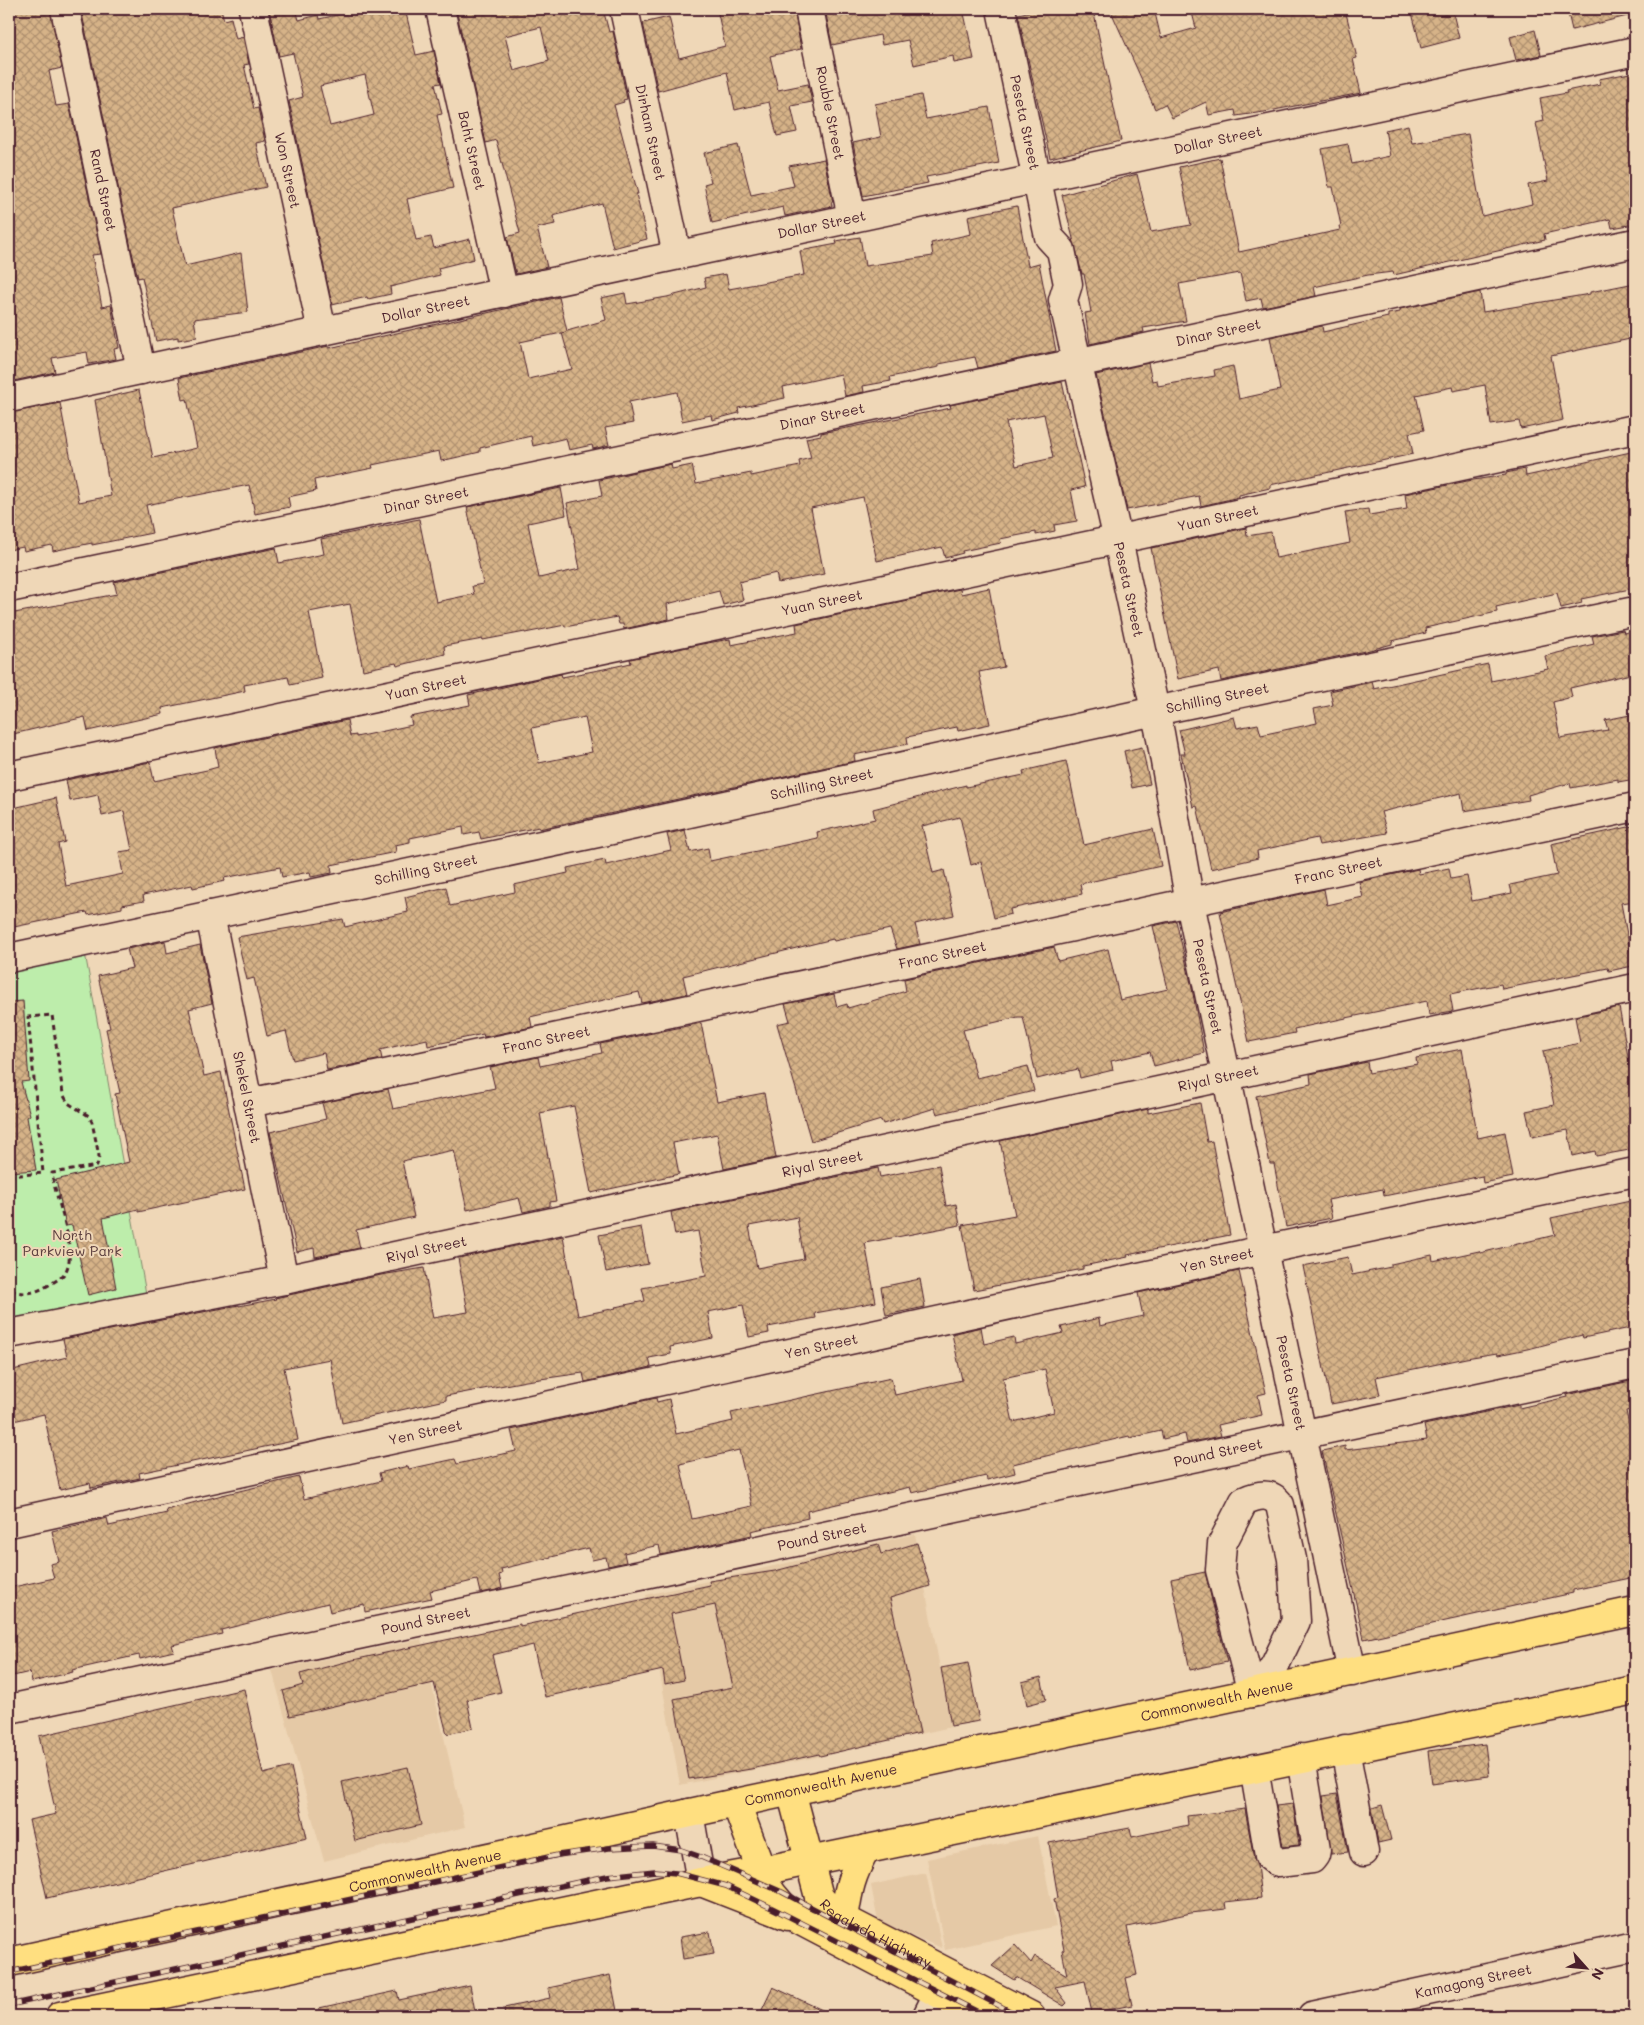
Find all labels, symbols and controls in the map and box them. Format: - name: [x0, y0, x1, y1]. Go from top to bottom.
- street label: Rouble Street: [812, 64, 850, 161]
- street label: Peseta Street: [1006, 73, 1045, 172]
- street label: Dirham Street: [631, 82, 671, 182]
- street label: Baht Street: [454, 109, 490, 192]
- street label: Dollar Street: [1172, 121, 1264, 158]
- street label: Won Street: [271, 130, 305, 210]
- street label: Rand Street: [86, 147, 121, 233]
- street label: Dollar Street: [776, 205, 868, 243]
- street label: Dollar Street: [380, 290, 471, 327]
- street label: Dinar Street: [1174, 314, 1262, 350]
- street label: Dinar Street: [778, 398, 866, 434]
- street label: Dinar Street: [381, 481, 470, 518]
- street label: Yuan Street: [1175, 500, 1260, 535]
- street label: Peseta Street: [1110, 540, 1149, 639]
- street label: Yuan Street: [779, 584, 864, 620]
- street label: Yuan Street: [383, 669, 468, 704]
- street label: Schilling Street: [1164, 678, 1270, 717]
- street label: Schilling Street: [768, 763, 875, 804]
- street label: Schilling Street: [372, 849, 479, 889]
- street label: Franc Street: [1293, 851, 1384, 888]
- street label: Franc Street: [897, 936, 988, 973]
- street label: Peseta Street: [1189, 937, 1227, 1036]
- street label: Franc Street: [501, 1020, 592, 1058]
- street label: Shekel Street: [229, 1050, 266, 1145]
- street label: Riyal Street: [1176, 1060, 1260, 1096]
- street label: Riyal Street: [780, 1145, 864, 1181]
- park label: North Parkview Park: [22, 1225, 122, 1260]
- street label: Riyal Street: [384, 1231, 468, 1267]
- street label: Yen Street: [1178, 1242, 1255, 1277]
- street label: Yen Street: [782, 1329, 859, 1363]
- street label: Peseta Street: [1272, 1334, 1311, 1432]
- street label: Yen Street: [387, 1415, 464, 1449]
- street label: Pound Street: [1172, 1433, 1264, 1471]
- street label: Pound Street: [776, 1517, 868, 1555]
- street label: Pound Street: [379, 1601, 472, 1639]
- street label: Commonwealth Avenue: [1139, 1674, 1295, 1725]
- street label: Commonwealth Avenue: [743, 1759, 899, 1810]
- street label: Commonwealth Avenue: [347, 1845, 503, 1896]
- street label: Regalado Highway: [816, 1895, 935, 1972]
- north arrow: [1562, 1942, 1612, 1992]
- street label: Kamagong Street: [1413, 1959, 1533, 2002]
- text: N: [1587, 1965, 1609, 1983]

